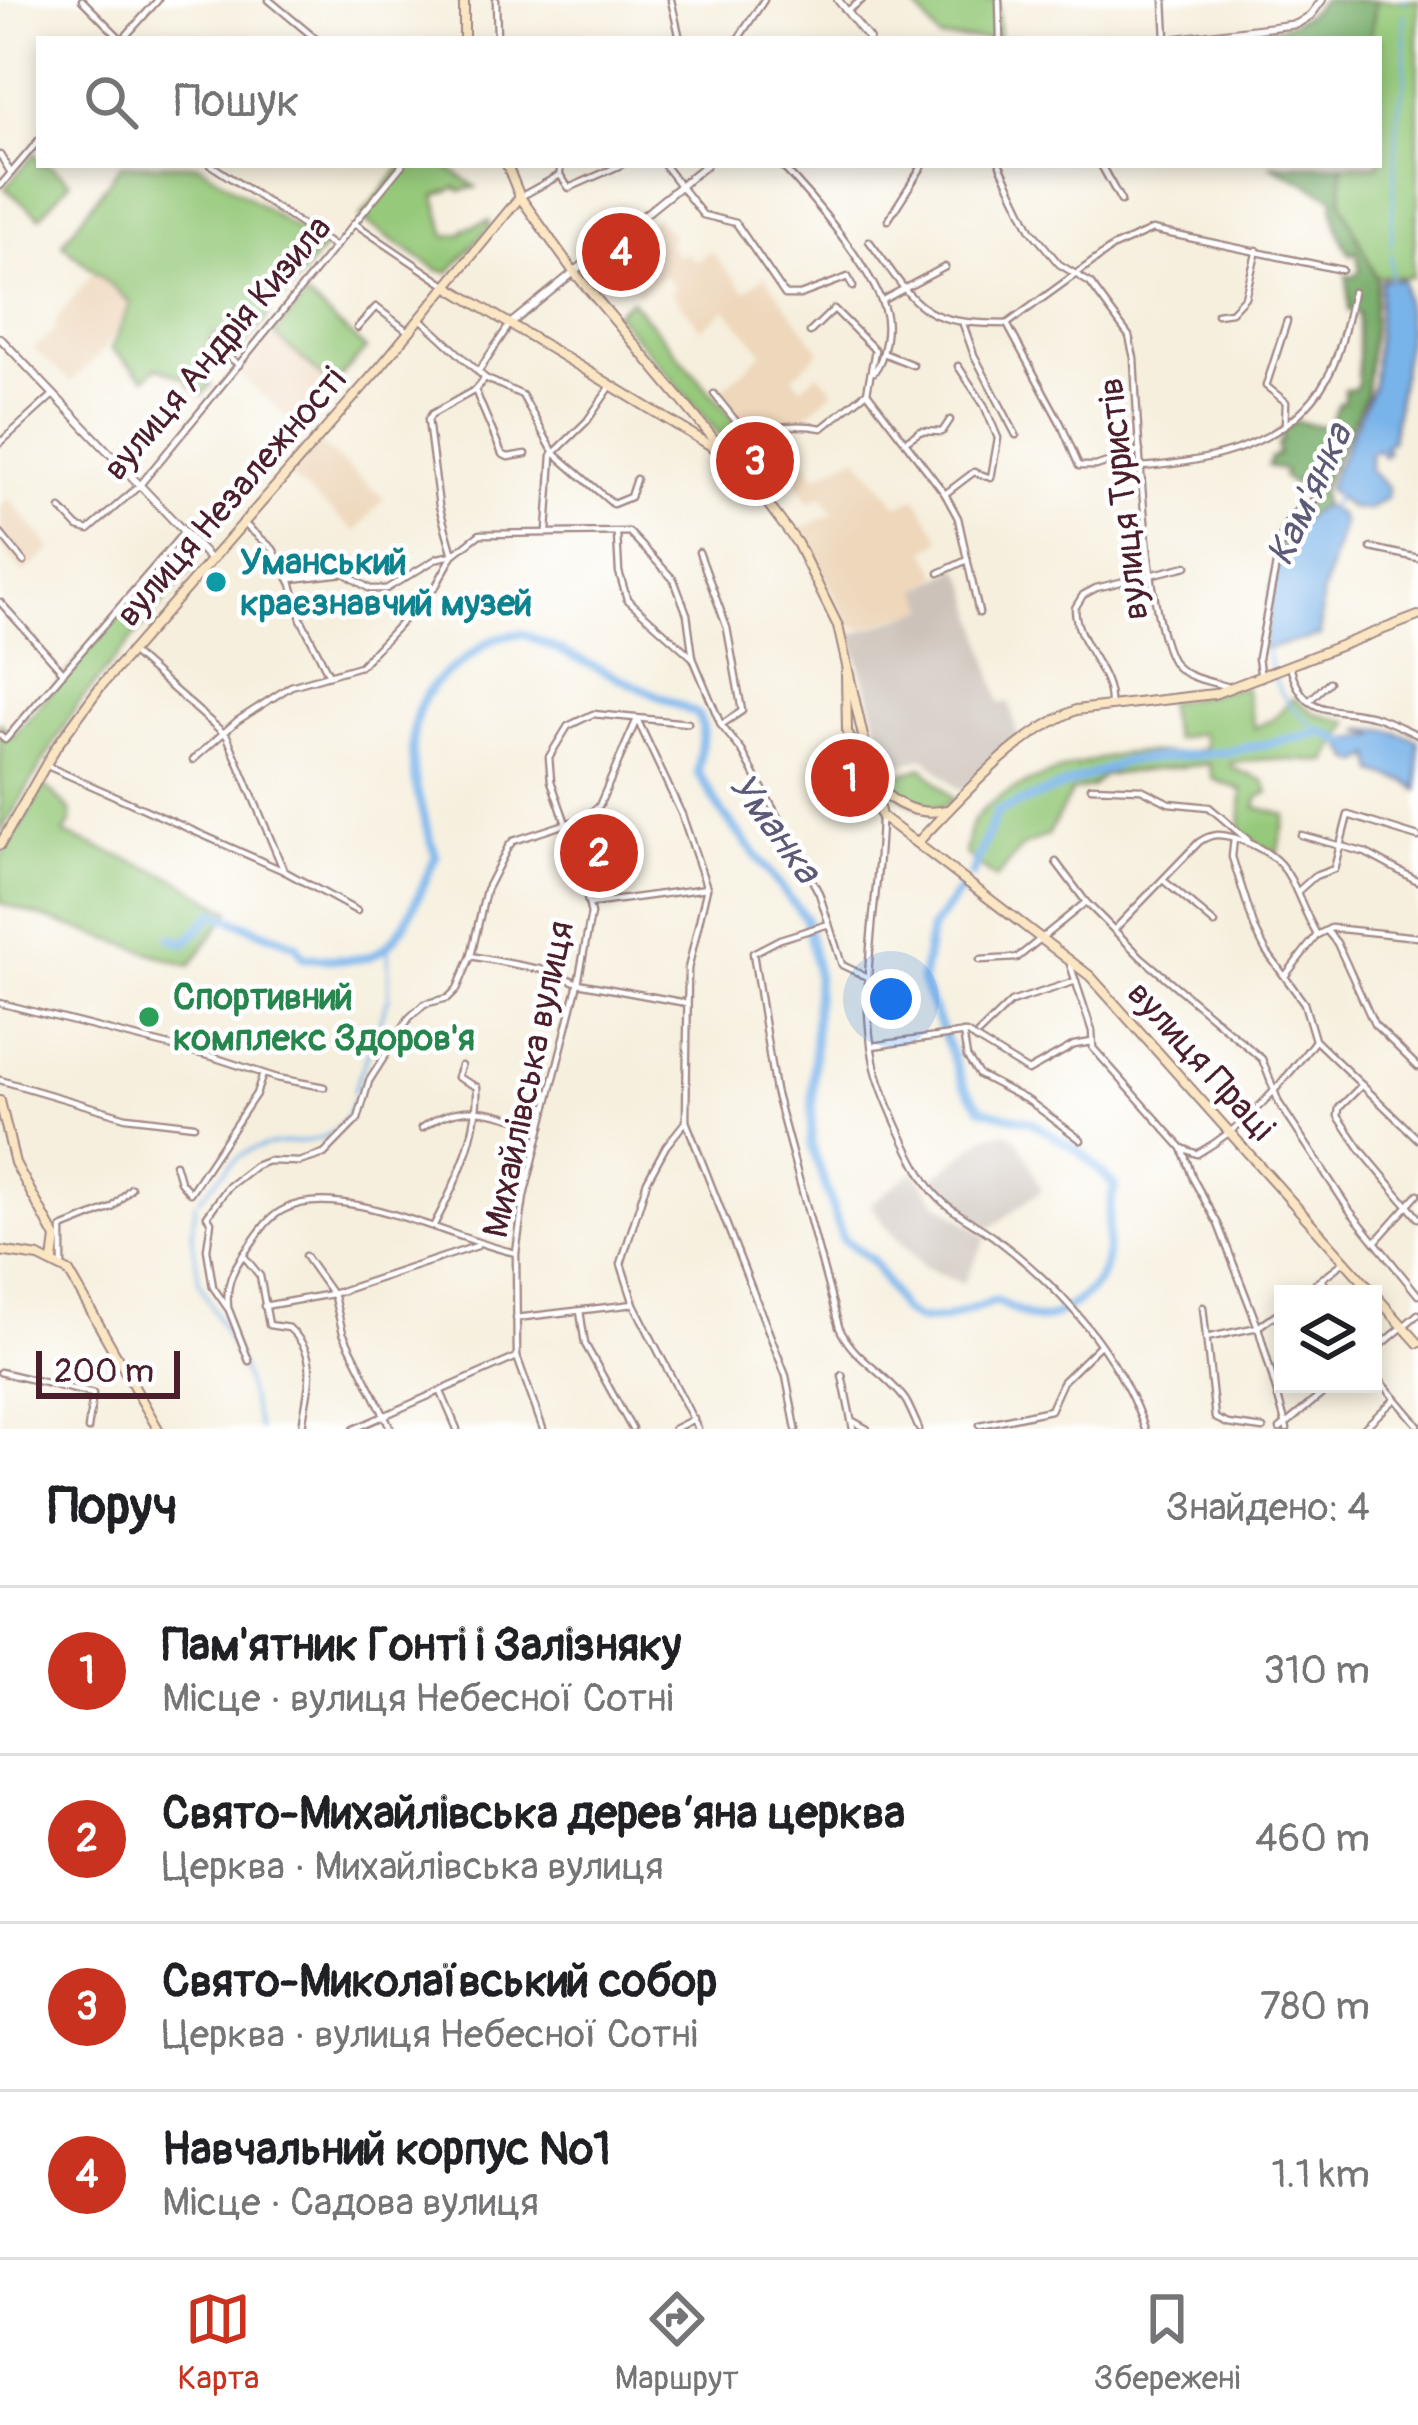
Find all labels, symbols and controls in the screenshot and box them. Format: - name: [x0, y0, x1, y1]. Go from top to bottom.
- search box: [36, 36, 1382, 168]
- icon: search: [78, 69, 144, 135]
- text: Пошук: [174, 74, 299, 130]
- street label: вулиця Андрія Кизила: [93, 206, 341, 490]
- pin: 4: [582, 207, 660, 297]
- street label: вулиця Незалежності: [106, 358, 356, 636]
- street label: вулиця Туристів: [1088, 375, 1159, 622]
- water label: Кам'янка: [1255, 415, 1364, 573]
- pin: 3: [716, 416, 794, 506]
- place label: Уманський краєзнавчий музей: [240, 540, 532, 626]
- marker: Уманський краєзнавчий музей: [203, 569, 229, 595]
- pin: 1: [811, 733, 889, 823]
- water label: Уманка: [718, 763, 832, 894]
- pin: 2: [560, 808, 638, 898]
- street label: Михайлівська вулиця: [473, 917, 584, 1242]
- your location: [861, 969, 921, 1029]
- street label: вулиця Праці: [1117, 972, 1284, 1150]
- place label: Спортивний комплекс Здоров'я: [173, 975, 475, 1061]
- marker: Спортивний комплекс Здоров'я: [136, 1004, 162, 1030]
- map controls: [1274, 1285, 1382, 1393]
- button: layers: [1274, 1285, 1382, 1393]
- scale bar: [36, 1345, 180, 1398]
- text: 200 m: [54, 1351, 154, 1392]
- text: Поруч: [48, 1475, 178, 1539]
- text: Знайдено: 4: [1166, 1483, 1370, 1532]
- text: Пам'ятник Гонті і Залізняку: [162, 1618, 681, 1674]
- text: 1: [79, 1646, 95, 1695]
- text: 310 m: [1263, 1646, 1370, 1695]
- text: Місце · вулиця Небесної Сотні: [162, 1674, 673, 1723]
- text: Свято-Михайлівська деревʼяна церква: [162, 1786, 905, 1842]
- text: 2: [76, 1814, 98, 1863]
- text: 460 m: [1255, 1814, 1370, 1863]
- text: Церква · Михайлівська вулиця: [162, 1842, 664, 1891]
- text: Свято-Миколаївський собор: [162, 1954, 717, 2010]
- text: 3: [76, 1982, 98, 2031]
- text: 780 m: [1260, 1982, 1370, 2031]
- text: Церква · вулиця Небесної Сотні: [162, 2010, 698, 2059]
- text: Навчальний корпус №1: [162, 2122, 611, 2178]
- text: 4: [76, 2150, 98, 2199]
- text: 1.1 km: [1272, 2150, 1370, 2199]
- text: Місце · Садова вулиця: [162, 2178, 539, 2227]
- tab: Карта: [178, 2286, 259, 2399]
- tab: Маршрут: [614, 2286, 739, 2399]
- tab: Збережені: [1094, 2286, 1240, 2399]

